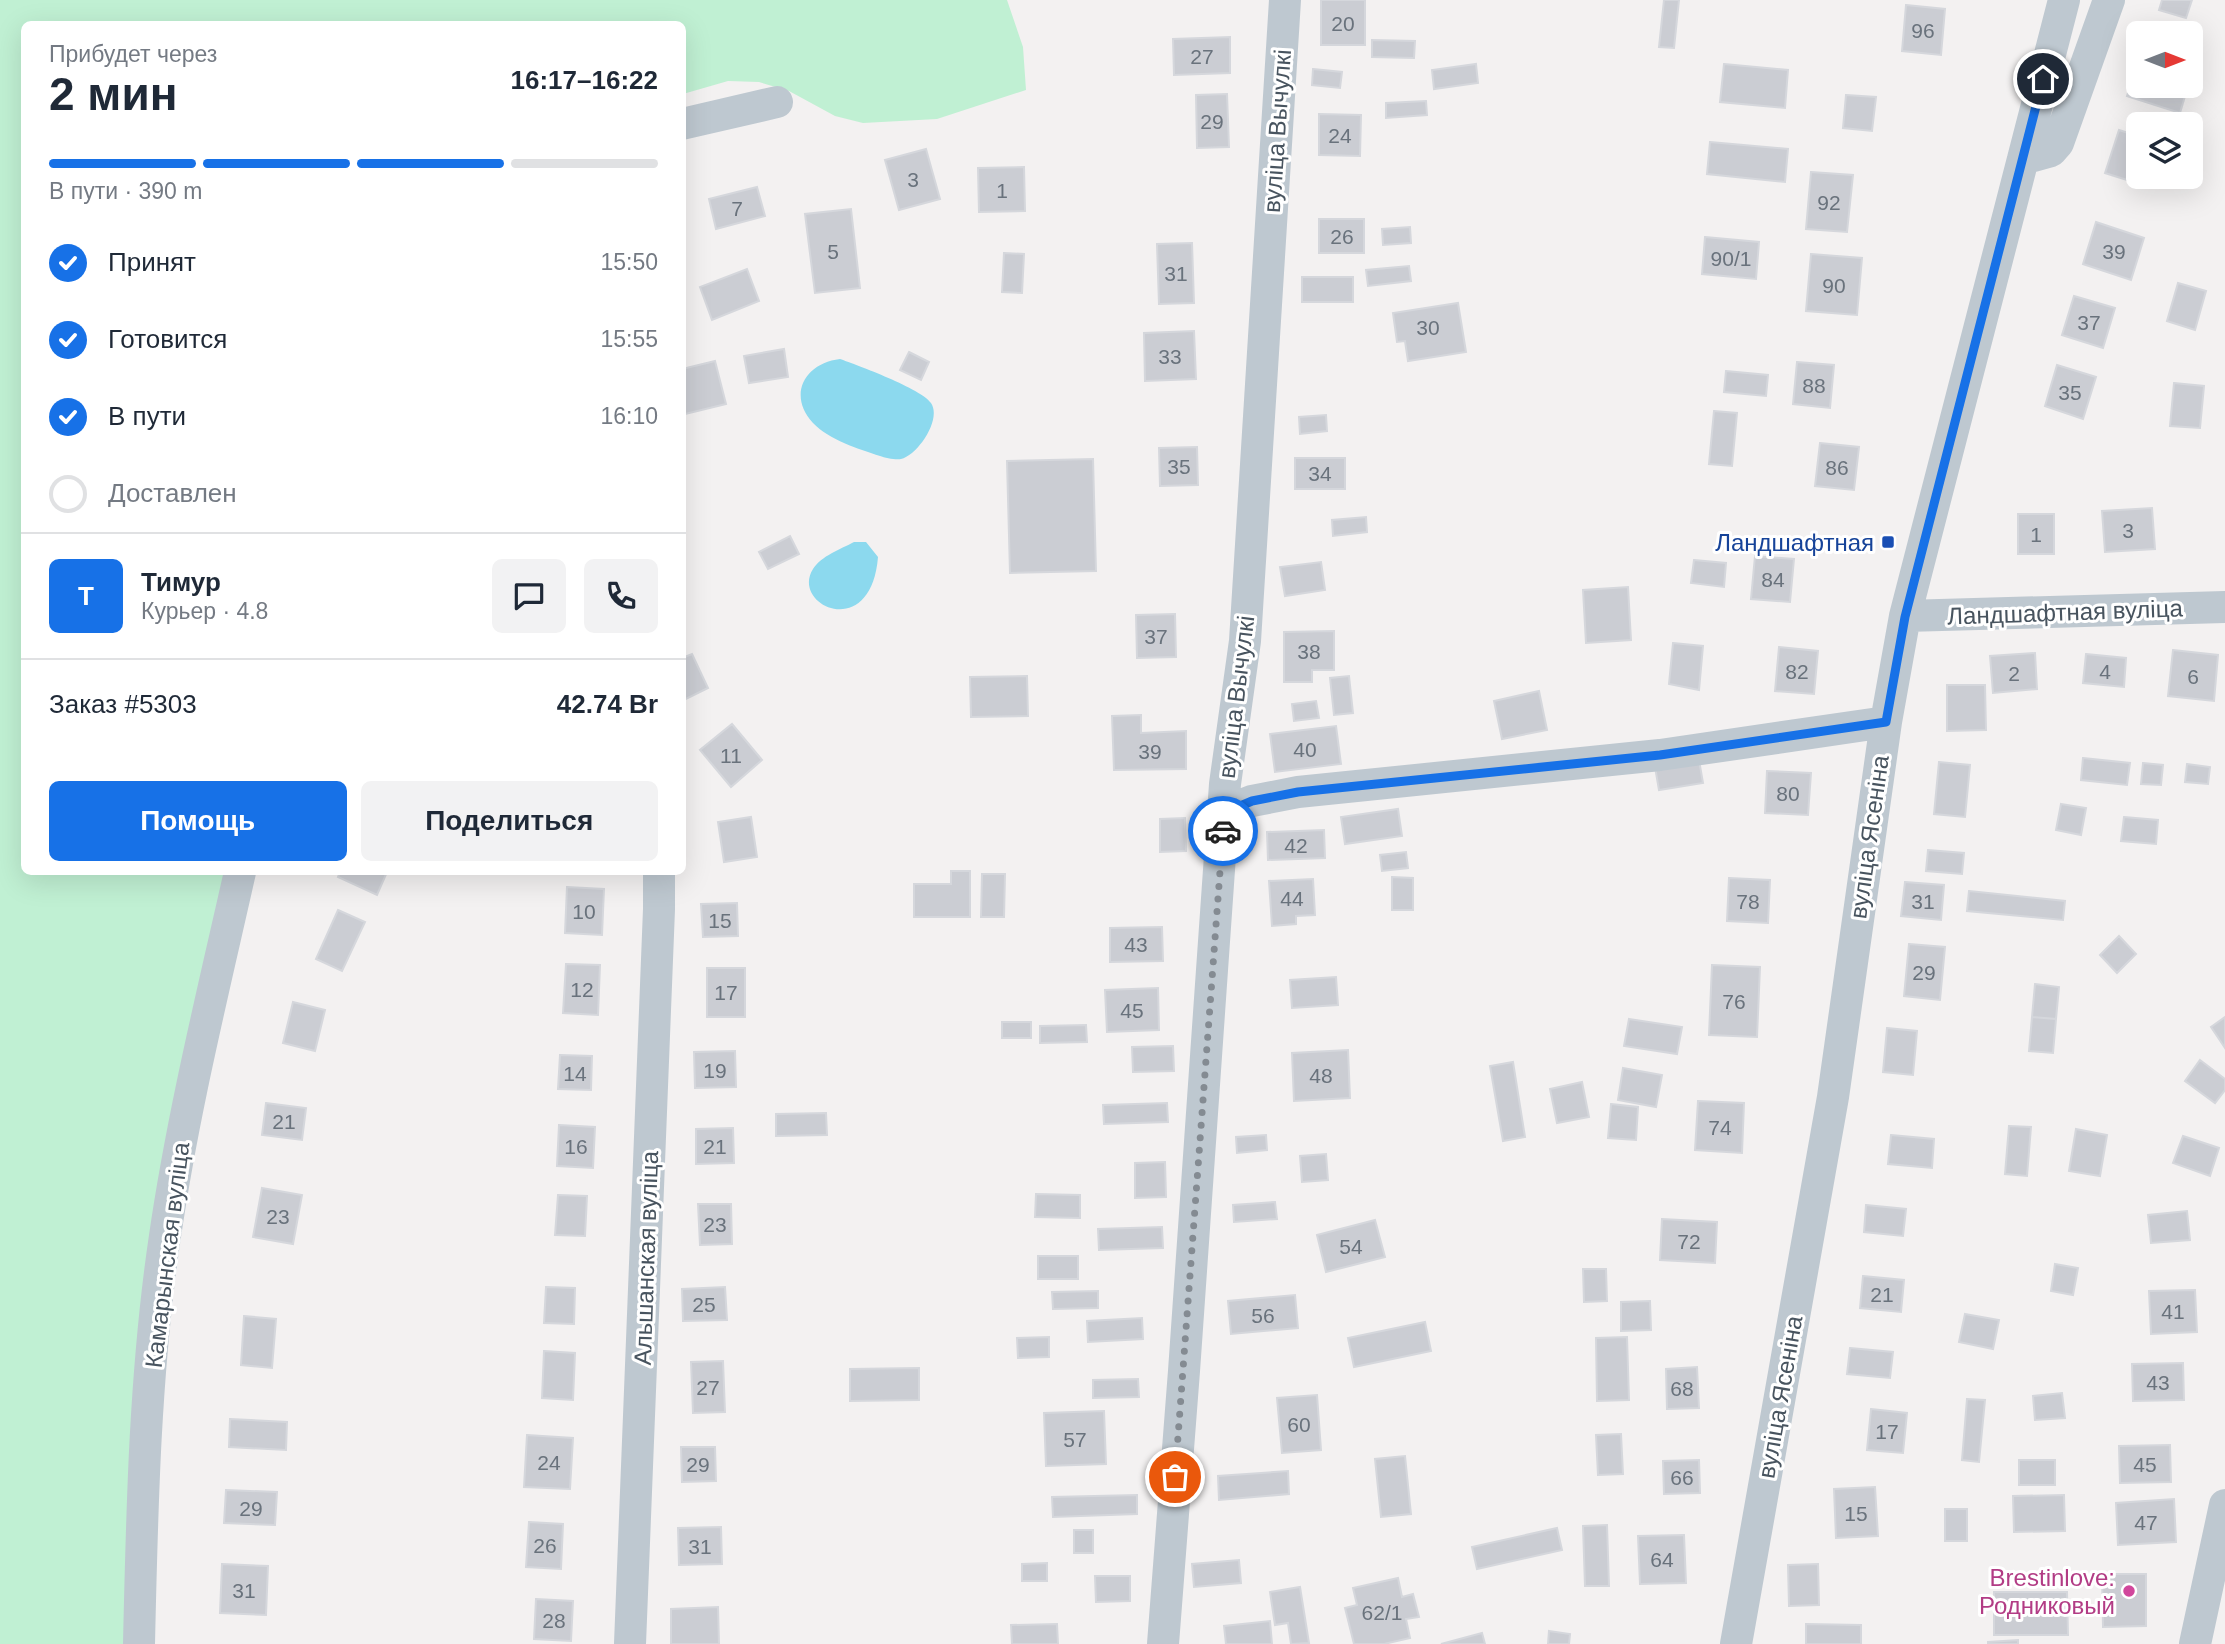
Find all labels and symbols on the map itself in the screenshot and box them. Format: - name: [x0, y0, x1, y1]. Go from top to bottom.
- house number: 20: [1331, 12, 1355, 35]
- house number: 96: [1911, 19, 1935, 42]
- north arrow: [2126, 21, 2203, 98]
- house number: 27: [1190, 45, 1214, 68]
- street label: вуліца Вычулкі: [1258, 48, 1296, 214]
- pin: [2013, 49, 2073, 109]
- house number: 29: [1200, 110, 1224, 133]
- house number: 24: [1328, 124, 1352, 147]
- house number: 3: [907, 168, 919, 191]
- house number: 1: [996, 179, 1008, 202]
- house number: 92: [1817, 191, 1841, 214]
- house number: 7: [731, 197, 743, 220]
- house number: 26: [1330, 225, 1354, 248]
- house number: 5: [827, 240, 839, 263]
- house number: 39: [2102, 240, 2126, 263]
- house number: 90/1: [1711, 247, 1751, 270]
- house number: 31: [1164, 262, 1188, 285]
- house number: 90: [1822, 274, 1846, 297]
- house number: 37: [2077, 311, 2101, 334]
- house number: 30: [1416, 316, 1440, 339]
- house number: 33: [1158, 345, 1182, 368]
- house number: 88: [1802, 374, 1826, 397]
- house number: 35: [2058, 381, 2082, 404]
- house number: 35: [1167, 455, 1191, 478]
- house number: 86: [1825, 456, 1849, 479]
- house number: 34: [1308, 462, 1332, 485]
- house number: 3: [2122, 519, 2134, 542]
- house number: 1: [2030, 523, 2042, 546]
- place label: Ландшафтная: [1715, 529, 1874, 556]
- marker: Ландшафтная: [1880, 534, 1896, 550]
- house number: 84: [1761, 568, 1785, 591]
- street label: Ландшафтная вуліца: [1947, 594, 2184, 630]
- street label: вуліца Вычулкі: [1213, 614, 1259, 780]
- house number: 37: [1144, 625, 1168, 648]
- house number: 38: [1297, 640, 1321, 663]
- house number: 82: [1785, 660, 1809, 683]
- house number: 4: [2099, 660, 2111, 683]
- house number: 2: [2008, 662, 2020, 685]
- house number: 6: [2187, 665, 2199, 688]
- house number: 40: [1293, 738, 1317, 761]
- house number: 39: [1138, 740, 1162, 763]
- house number: 11: [720, 744, 742, 767]
- street label: вуліца Ясеніна: [1844, 753, 1894, 920]
- house number: 80: [1776, 782, 1800, 805]
- courier: [1188, 796, 1258, 866]
- house number: 42: [1284, 834, 1308, 857]
- house number: 44: [1280, 887, 1304, 910]
- house number: 78: [1736, 890, 1760, 913]
- house number: 31: [1911, 890, 1935, 913]
- house number: 10: [572, 900, 596, 923]
- house number: 15: [708, 909, 732, 932]
- house number: 43: [1124, 933, 1148, 956]
- house number: 29: [1912, 961, 1936, 984]
- house number: 12: [570, 978, 594, 1001]
- house number: 17: [714, 981, 738, 1004]
- house number: 76: [1722, 990, 1746, 1013]
- house number: 45: [1120, 999, 1144, 1022]
- house number: 19: [703, 1059, 727, 1082]
- house number: 14: [563, 1062, 587, 1085]
- house number: 48: [1309, 1064, 1333, 1087]
- house number: 21: [272, 1110, 296, 1133]
- house number: 74: [1708, 1116, 1732, 1139]
- house number: 16: [564, 1135, 588, 1158]
- house number: 21: [703, 1135, 727, 1158]
- street label: Камарынская вуліца: [140, 1140, 194, 1369]
- street label: Альшанская вуліца: [629, 1150, 663, 1366]
- house number: 23: [266, 1205, 290, 1228]
- house number: 23: [703, 1213, 727, 1236]
- house number: 72: [1677, 1230, 1701, 1253]
- house number: 54: [1339, 1235, 1363, 1258]
- house number: 21: [1870, 1283, 1894, 1306]
- house number: 25: [692, 1293, 716, 1316]
- house number: 41: [2161, 1300, 2185, 1323]
- house number: 56: [1251, 1304, 1275, 1327]
- street label: вуліца Ясеніна: [1752, 1313, 1808, 1480]
- house number: 43: [2146, 1371, 2170, 1394]
- house number: 27: [696, 1376, 720, 1399]
- house number: 68: [1670, 1377, 1694, 1400]
- house number: 60: [1287, 1413, 1311, 1436]
- house number: 17: [1875, 1420, 1899, 1443]
- house number: 57: [1063, 1428, 1087, 1451]
- pin: [1145, 1447, 1205, 1507]
- house number: 24: [537, 1451, 561, 1474]
- house number: 29: [686, 1453, 710, 1476]
- house number: 45: [2133, 1453, 2157, 1476]
- house number: 66: [1670, 1466, 1694, 1489]
- house number: 29: [239, 1497, 263, 1520]
- house number: 15: [1844, 1502, 1868, 1525]
- house number: 47: [2134, 1511, 2158, 1534]
- house number: 26: [533, 1534, 557, 1557]
- house number: 31: [688, 1535, 712, 1558]
- house number: 64: [1650, 1548, 1674, 1571]
- place label: Brestinlove: Родниковый: [1979, 1564, 2115, 1619]
- house number: 31: [232, 1579, 256, 1602]
- marker: Brestinlove: Родниковый: [2121, 1583, 2137, 1599]
- house number: 62/1: [1362, 1601, 1402, 1624]
- house number: 28: [542, 1609, 566, 1632]

